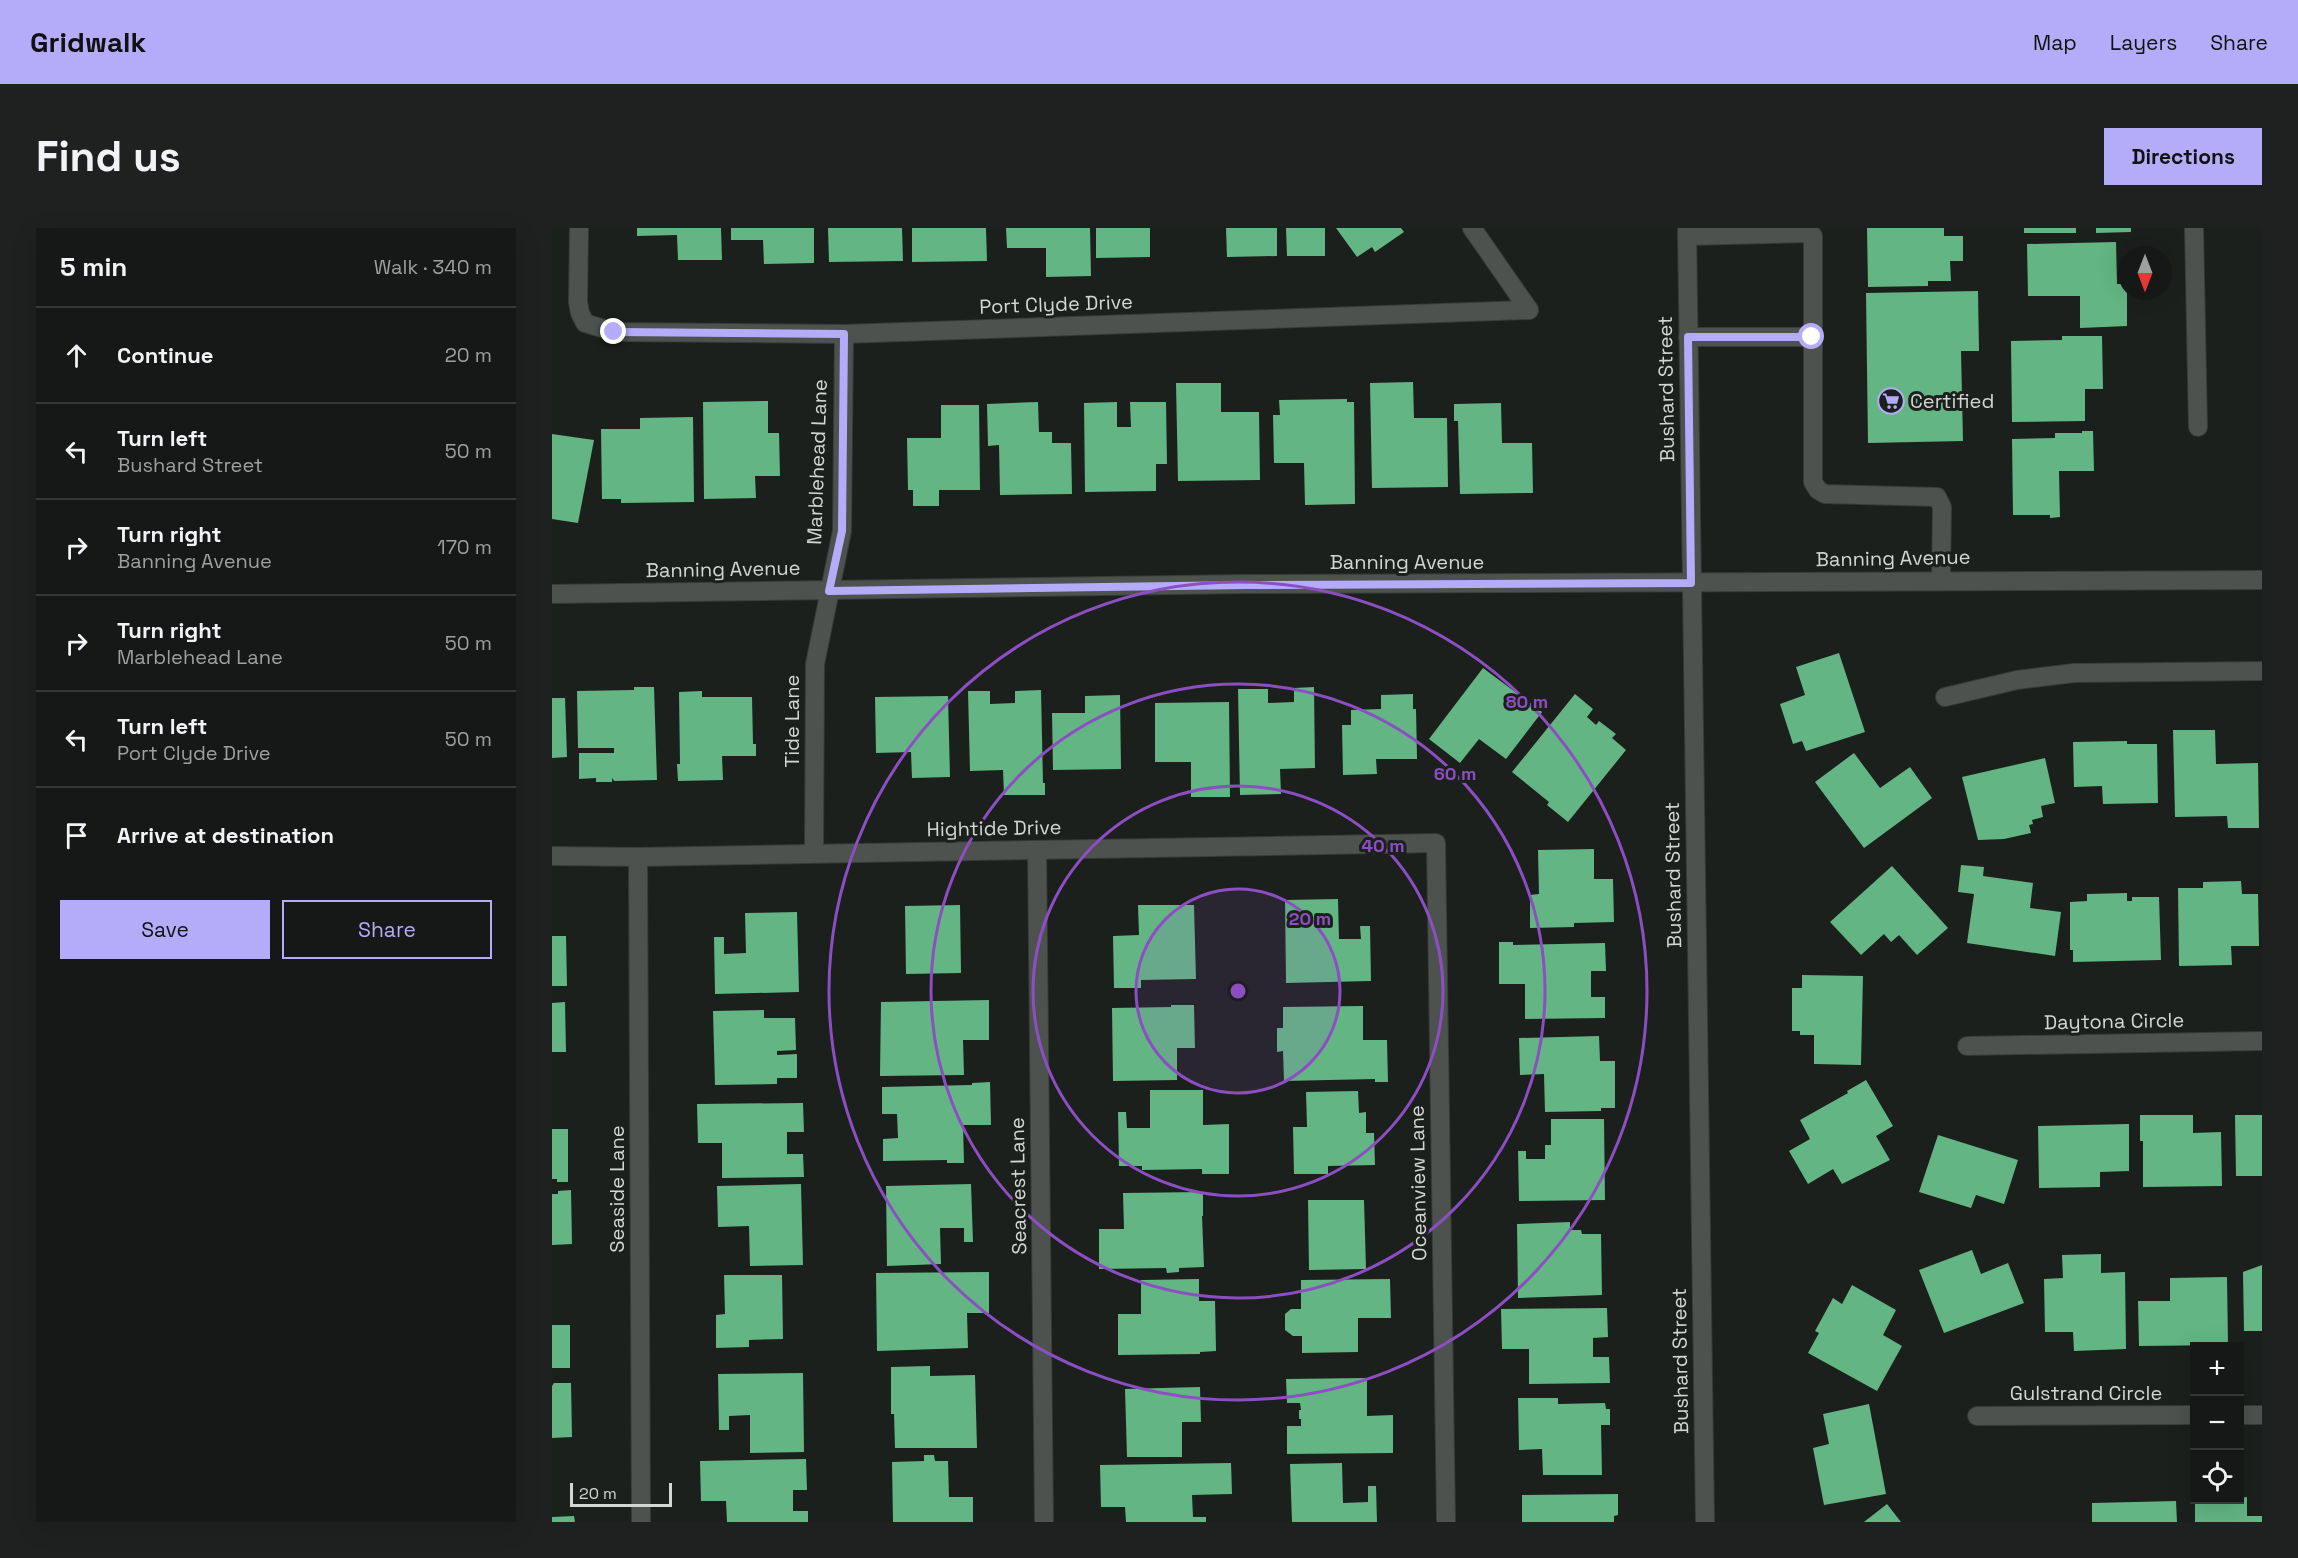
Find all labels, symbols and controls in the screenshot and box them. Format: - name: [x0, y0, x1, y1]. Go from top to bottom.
- text: Gridwalk: [30, 24, 146, 60]
- text: Map: [2033, 29, 2077, 56]
- text: Layers: [2110, 29, 2177, 56]
- text: Share: [2210, 29, 2268, 56]
- button: Directions: [2104, 128, 2262, 185]
- text: Find us: [36, 130, 181, 183]
- north arrow: [2118, 246, 2172, 300]
- text: 5 min: [60, 250, 127, 284]
- text: Walk · 340 m: [374, 254, 492, 280]
- street label: Port Clyde Drive: [979, 288, 1133, 320]
- street label: Bushard Street: [1652, 316, 1680, 462]
- route end: [600, 318, 626, 344]
- route start: [1798, 323, 1824, 349]
- icon: ahead: [60, 339, 93, 372]
- text: Continue: [117, 341, 213, 369]
- text: 20 m: [445, 342, 492, 368]
- street label: Marblehead Lane: [801, 379, 833, 545]
- supermarket icon: Certified: [1876, 386, 1906, 416]
- place label: Certified: [1910, 388, 1994, 414]
- text: Turn left: [117, 424, 207, 452]
- icon: left: [60, 435, 93, 468]
- text: 50 m: [445, 438, 492, 464]
- text: Bushard Street: [117, 452, 263, 478]
- text: Turn right: [117, 520, 222, 548]
- icon: right: [60, 531, 93, 564]
- text: 170 m: [437, 534, 492, 560]
- street label: Banning Avenue: [1815, 544, 1971, 572]
- text: Banning Avenue: [117, 548, 272, 574]
- street label: Banning Avenue: [1330, 549, 1484, 575]
- street label: Banning Avenue: [645, 555, 801, 583]
- text: Turn right: [117, 616, 222, 644]
- icon: right: [60, 627, 93, 660]
- text: 50 m: [445, 630, 492, 656]
- text: Marblehead Lane: [117, 644, 283, 670]
- street label: Tide Lane: [779, 675, 805, 767]
- text: 80 m: [1506, 690, 1548, 713]
- text: Turn left: [117, 712, 207, 740]
- icon: left: [60, 723, 93, 756]
- text: 50 m: [445, 726, 492, 752]
- text: Port Clyde Drive: [117, 740, 271, 766]
- text: 60 m: [1434, 762, 1476, 785]
- street label: Bushard Street: [1659, 802, 1687, 948]
- street label: Hightide Drive: [926, 814, 1062, 842]
- icon: arrive: [60, 819, 93, 852]
- text: Arrive at destination: [117, 821, 334, 849]
- text: 40 m: [1361, 834, 1405, 857]
- button: Save: [60, 900, 270, 959]
- button: Share: [282, 900, 492, 959]
- text: 20 m: [1289, 907, 1331, 930]
- centre of rings: [1228, 981, 1248, 1001]
- street label: Daytona Circle: [2044, 1007, 2184, 1035]
- street label: Oceanview Lane: [1404, 1105, 1432, 1261]
- street label: Seacrest Lane: [1004, 1117, 1032, 1255]
- street label: Seaside Lane: [604, 1125, 630, 1253]
- street label: Bushard Street: [1666, 1288, 1694, 1434]
- map controls: [2190, 1342, 2244, 1504]
- button: +: [2190, 1342, 2244, 1396]
- street label: Gulstrand Circle: [2010, 1380, 2162, 1406]
- button: −: [2190, 1396, 2244, 1450]
- button: locate: [2190, 1450, 2244, 1504]
- scale bar: [570, 1480, 672, 1508]
- text: 20 m: [579, 1483, 617, 1504]

